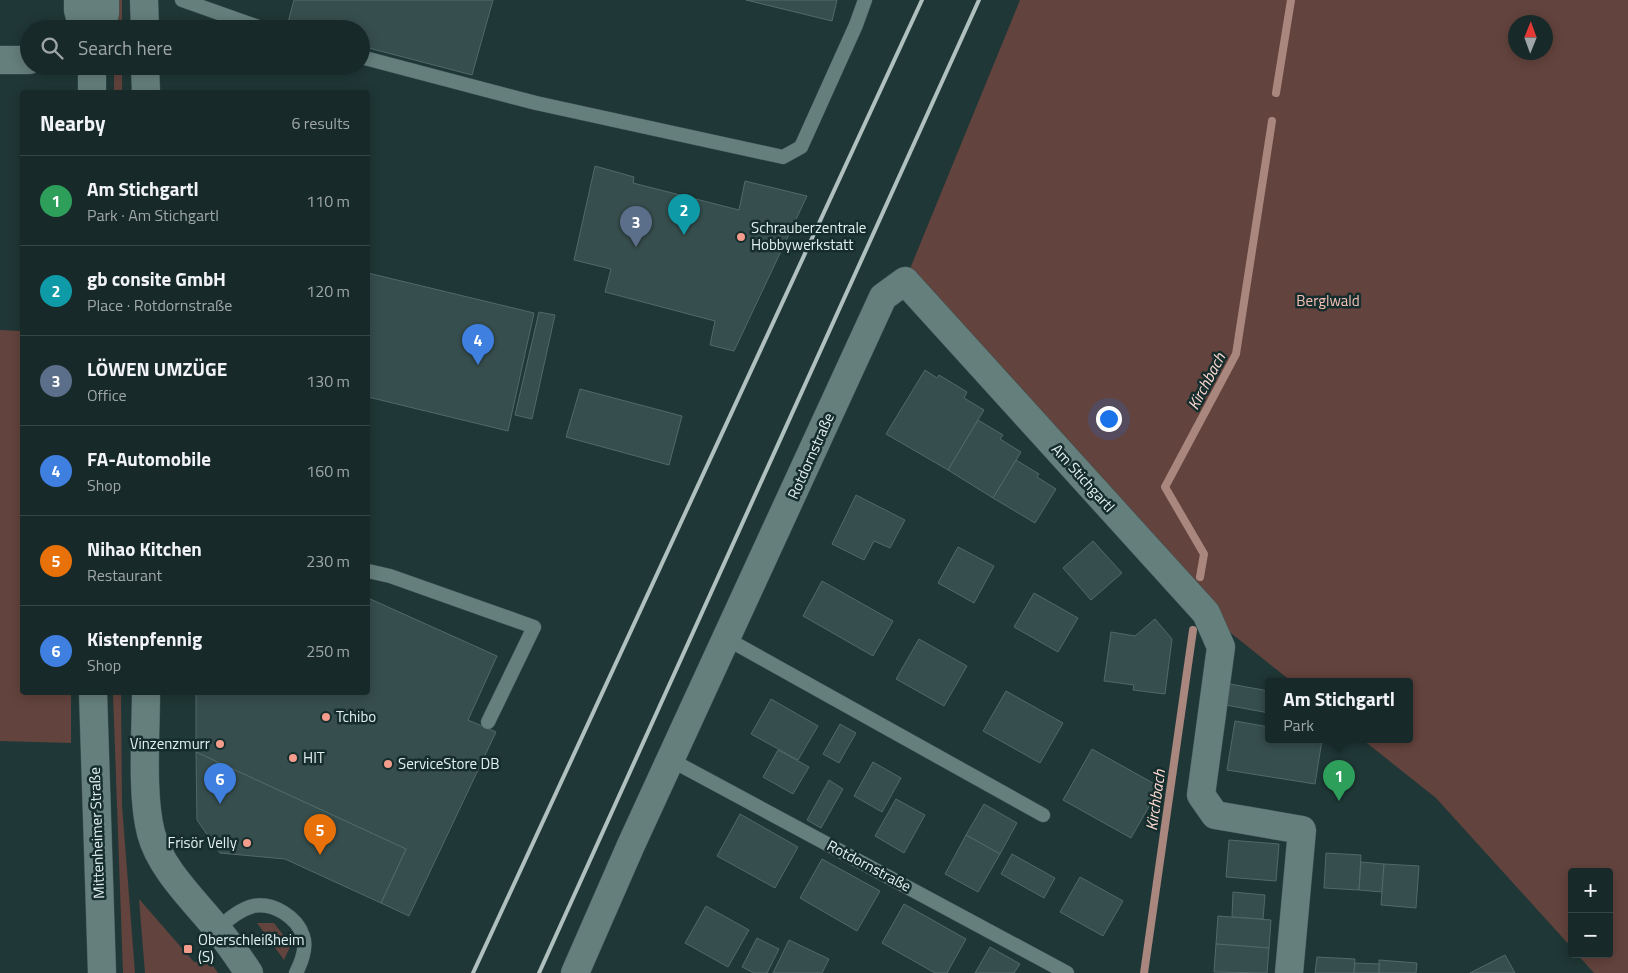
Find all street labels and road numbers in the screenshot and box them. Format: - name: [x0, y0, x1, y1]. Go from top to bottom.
- street label: Rotdornstraße: [781, 409, 840, 503]
- street label: Am Stichgartl: [1046, 438, 1120, 517]
- street label: Mittenheimer Straße: [83, 767, 110, 899]
- street label: Rotdornstraße: [823, 834, 915, 897]

